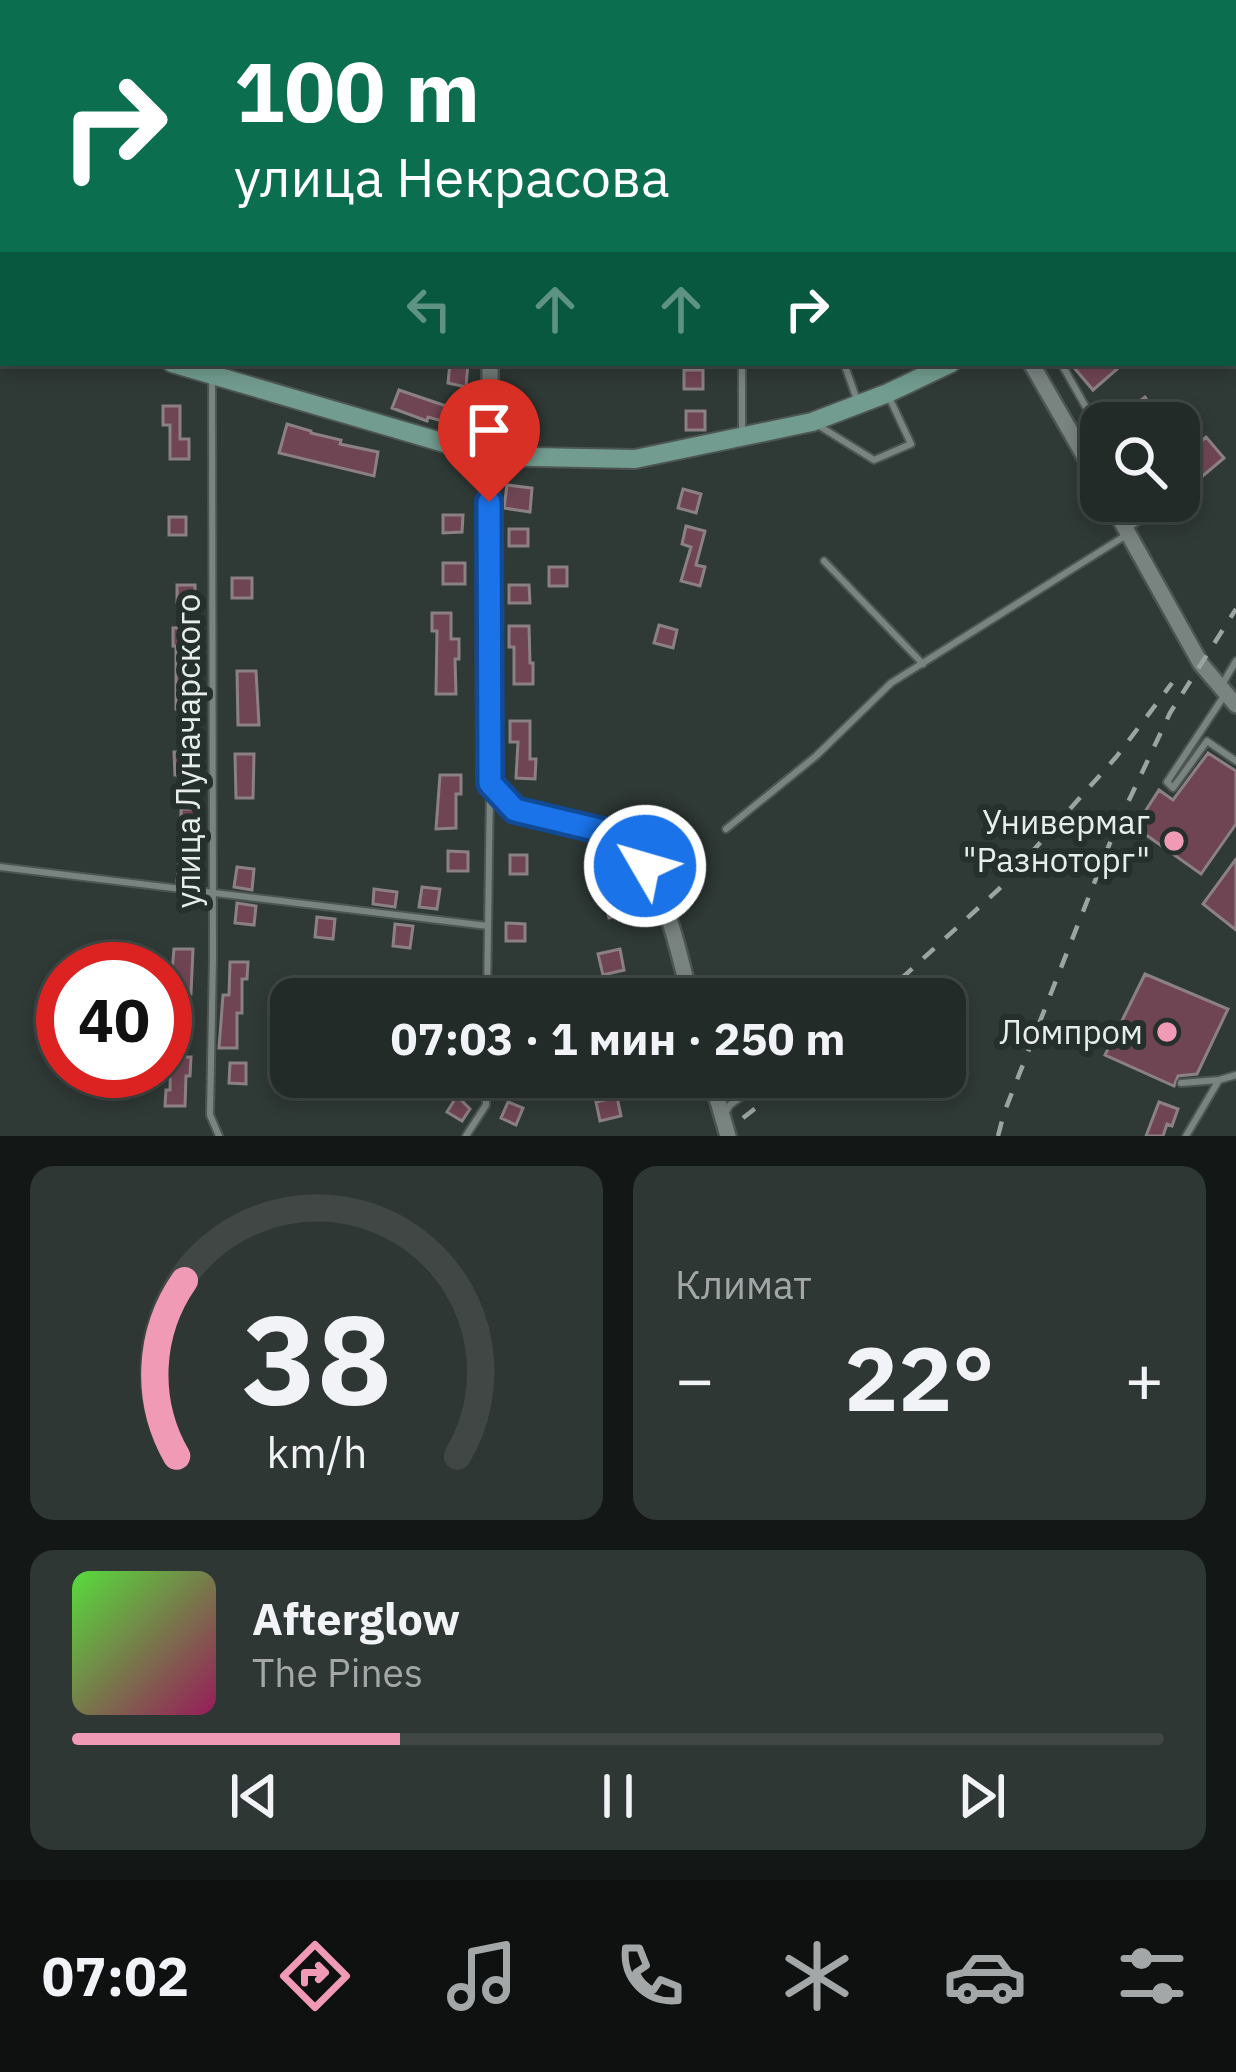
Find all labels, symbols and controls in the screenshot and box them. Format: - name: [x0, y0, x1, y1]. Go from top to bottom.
- text: 100 m: [234, 36, 480, 145]
- icon: right: [36, 48, 192, 204]
- text: улица Некрасова: [234, 142, 670, 212]
- icon: left: [396, 276, 462, 342]
- icon: ahead: [522, 276, 588, 342]
- icon: ahead: [648, 276, 714, 342]
- icon: right: [774, 276, 840, 342]
- pin: [438, 379, 540, 502]
- icon: arrive: [456, 397, 522, 463]
- map controls: [1080, 402, 1200, 522]
- button: search: [1080, 402, 1200, 522]
- street label: улица Луначарского: [166, 594, 209, 908]
- place label: Универмаг "Разноторг": [963, 800, 1150, 881]
- position arrow: [582, 803, 708, 929]
- marker: Универмаг "Разноторг": [1161, 828, 1187, 854]
- speed limit sign: 40: [36, 942, 192, 1098]
- text: 07:03 · 1 мин · 250 m: [391, 1009, 845, 1067]
- place label: Ломпром: [999, 1010, 1143, 1053]
- marker: Ломпром: [1154, 1019, 1180, 1045]
- text: Климат: [675, 1259, 812, 1310]
- text: 38: [242, 1277, 391, 1439]
- text: 22°: [844, 1319, 995, 1436]
- text: −: [675, 1335, 715, 1421]
- text: +: [1124, 1335, 1164, 1421]
- text: km/h: [266, 1424, 367, 1480]
- text: Afterglow: [252, 1589, 460, 1647]
- text: The Pines: [252, 1647, 423, 1698]
- icon: previous: [221, 1763, 287, 1829]
- icon: pause: [585, 1763, 651, 1829]
- icon: next: [949, 1763, 1015, 1829]
- icon: directions: [273, 1934, 357, 2018]
- icon: music: [440, 1934, 524, 2018]
- icon: phone: [608, 1934, 692, 2018]
- icon: climate: [775, 1934, 859, 2018]
- icon: car: [943, 1934, 1027, 2018]
- icon: filters: [1110, 1934, 1194, 2018]
- text: 07:02: [42, 1941, 189, 2011]

